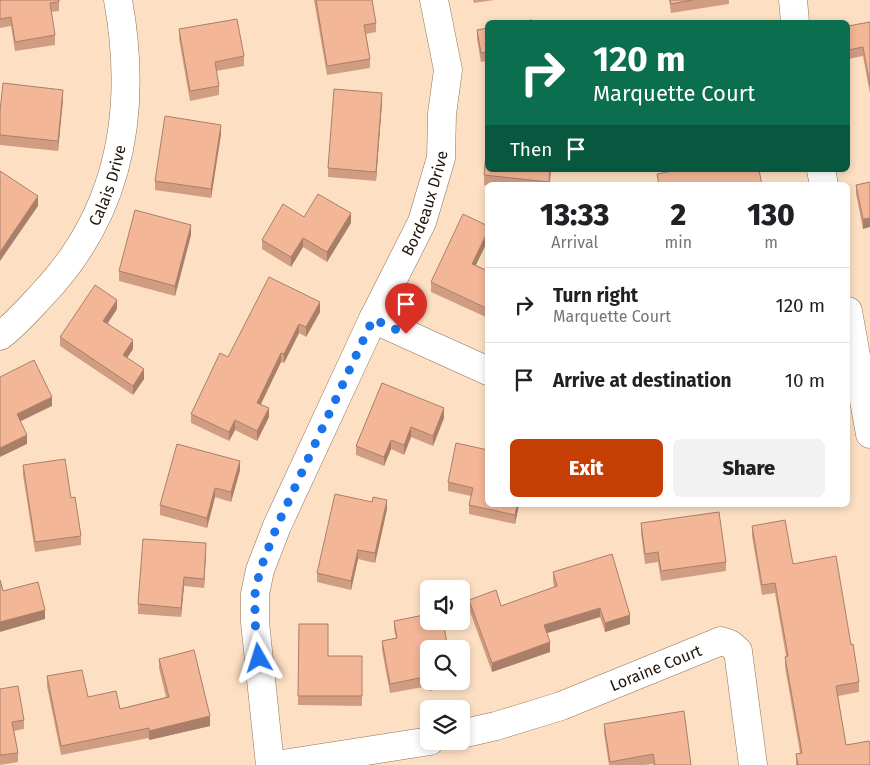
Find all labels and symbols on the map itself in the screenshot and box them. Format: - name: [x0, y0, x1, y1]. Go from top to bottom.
- street label: Calais Drive: [84, 143, 129, 229]
- street label: Bordeaux Drive: [397, 151, 451, 259]
- pin: [385, 283, 427, 334]
- position arrow: [232, 631, 284, 683]
- street label: Loraine Court: [607, 640, 705, 695]

